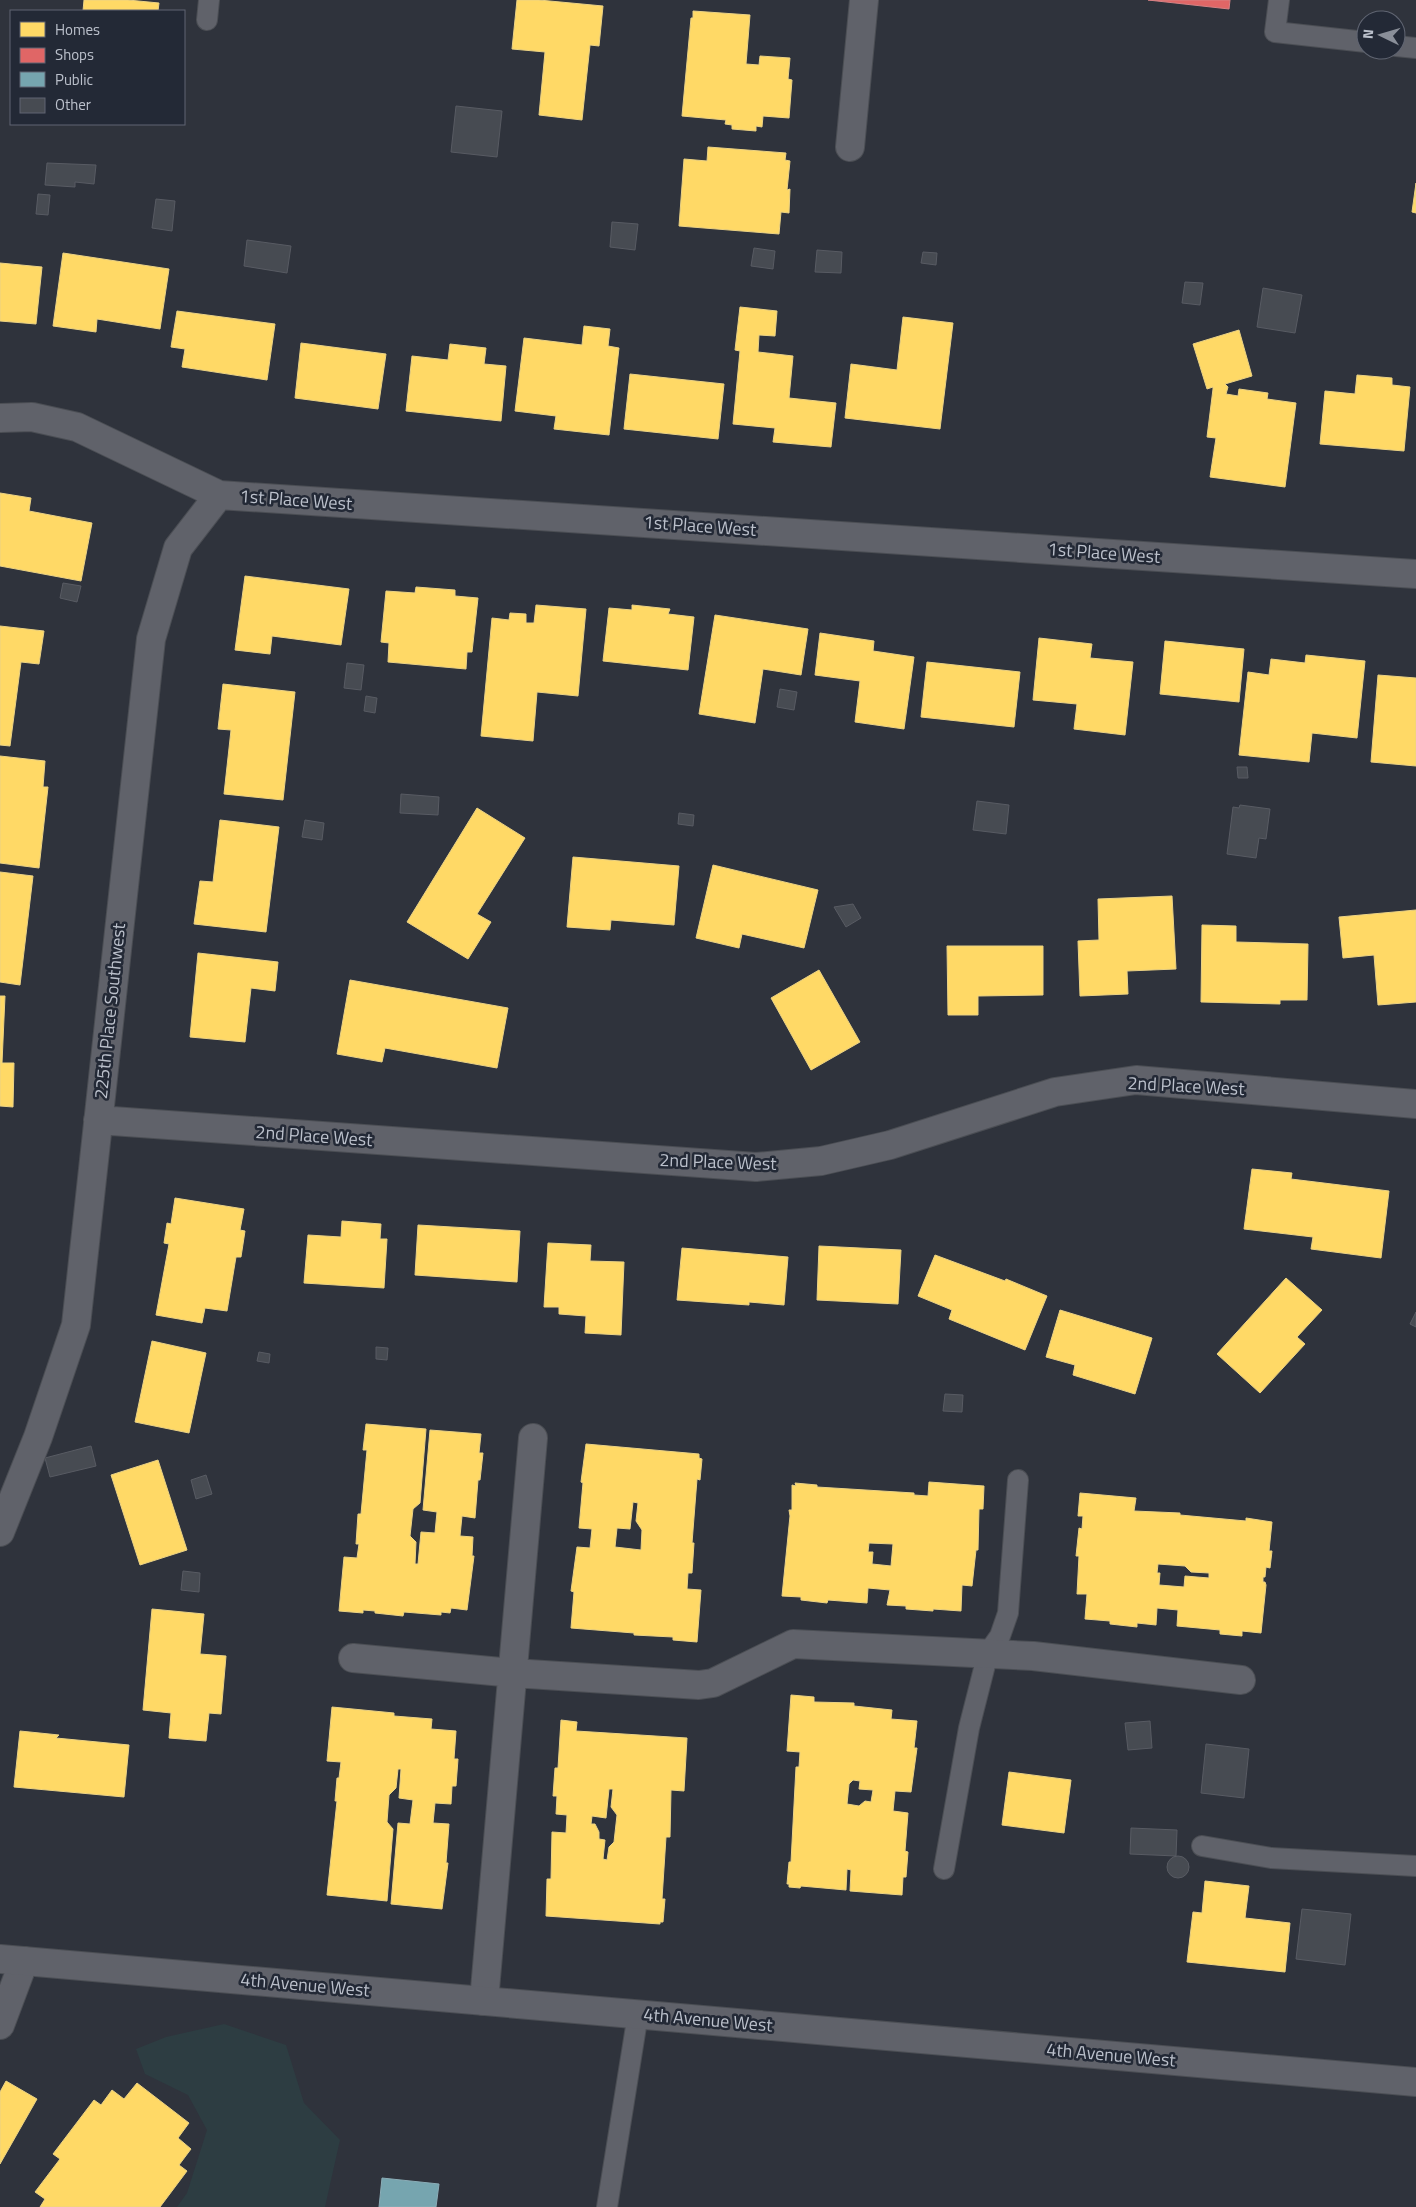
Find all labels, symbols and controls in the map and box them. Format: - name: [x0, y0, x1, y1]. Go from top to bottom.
- legend: [10, 10, 185, 125]
- north arrow: [1356, 10, 1406, 60]
- text: Homes: [55, 18, 100, 41]
- text: N: [1357, 28, 1378, 40]
- text: Shops: [55, 43, 94, 66]
- text: Public: [55, 68, 93, 91]
- text: Other: [55, 93, 91, 116]
- street label: 1st Place West: [239, 482, 354, 517]
- street label: 1st Place West: [643, 508, 758, 543]
- street label: 1st Place West: [1047, 535, 1162, 570]
- street label: 225th Place Southwest: [87, 921, 132, 1100]
- street label: 2nd Place West: [1127, 1069, 1246, 1102]
- street label: 2nd Place West: [255, 1118, 374, 1153]
- street label: 2nd Place West: [659, 1146, 778, 1177]
- street label: 4th Avenue West: [239, 1965, 371, 2004]
- street label: 4th Avenue West: [642, 2000, 774, 2039]
- street label: 4th Avenue West: [1045, 2035, 1177, 2074]

